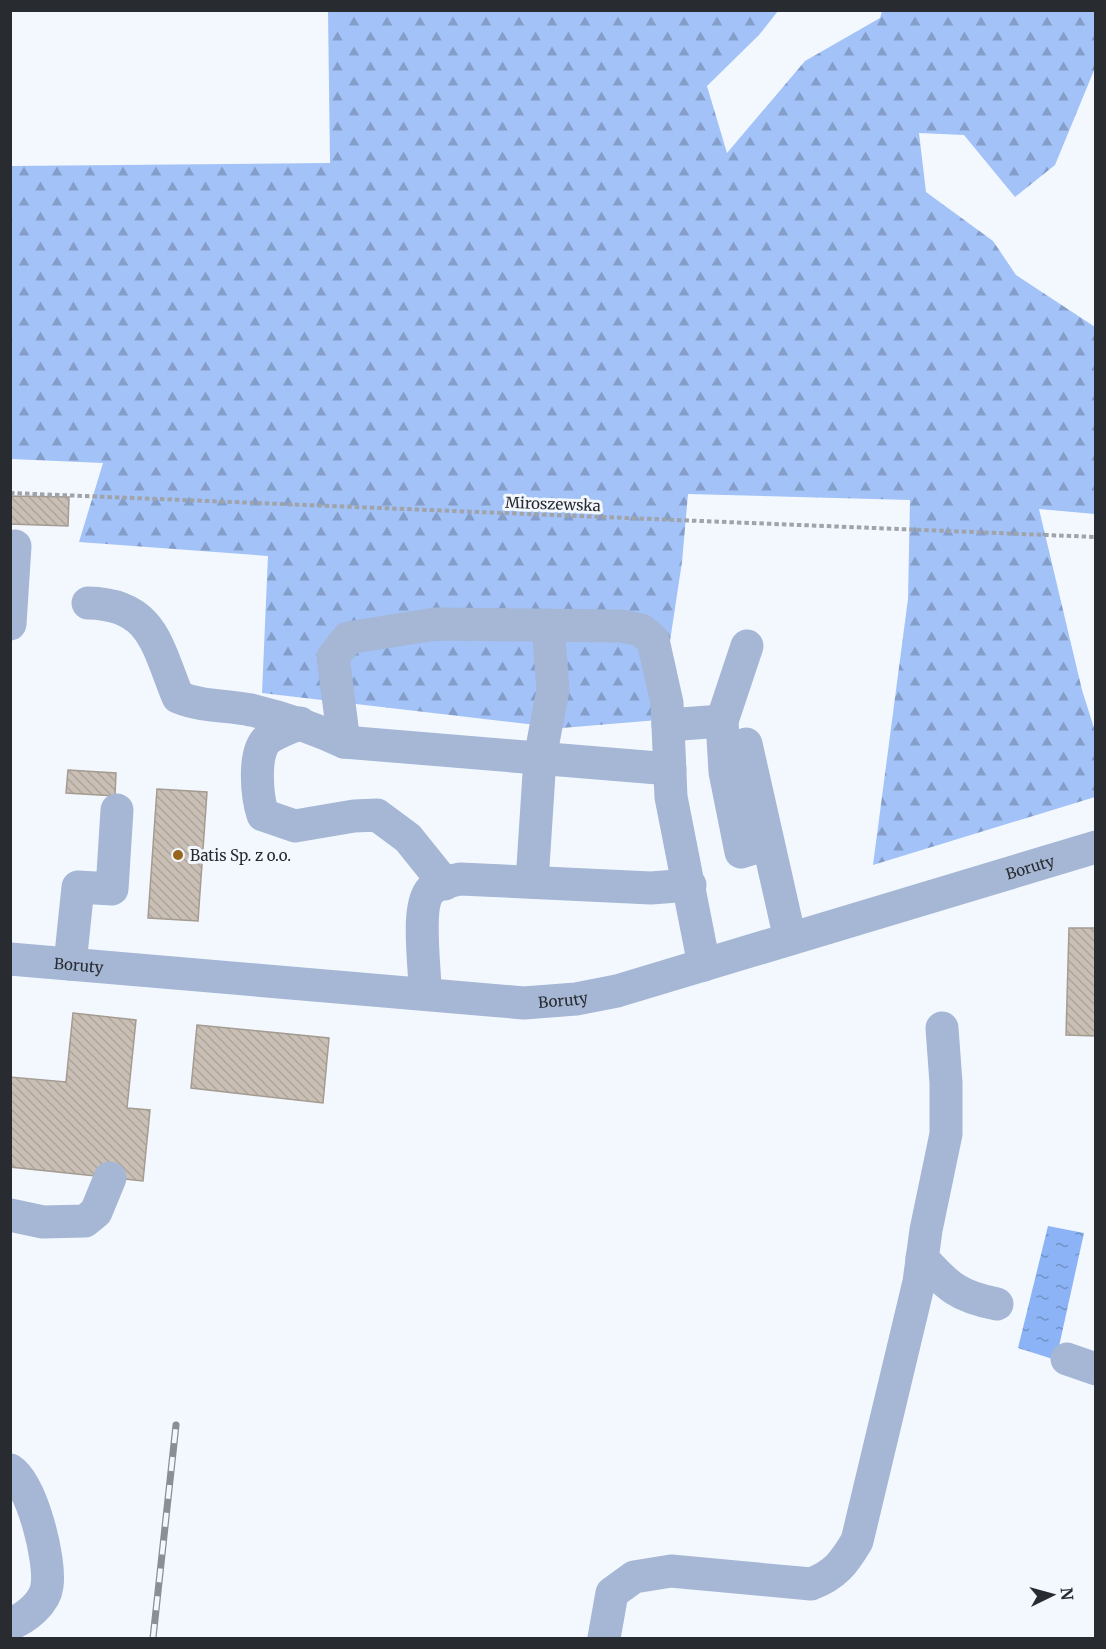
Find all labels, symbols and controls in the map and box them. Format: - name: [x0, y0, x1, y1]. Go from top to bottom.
- street label: Miroszewska: [505, 493, 601, 515]
- place label: Batis Sp. z o.o.: [190, 846, 291, 865]
- marker: Batis Sp. z o.o.: [171, 848, 185, 862]
- street label: Boruty: [1003, 851, 1057, 883]
- street label: Boruty: [53, 953, 105, 976]
- street label: Boruty: [537, 987, 590, 1011]
- north arrow: [1022, 1565, 1082, 1625]
- text: N: [1056, 1587, 1077, 1601]

